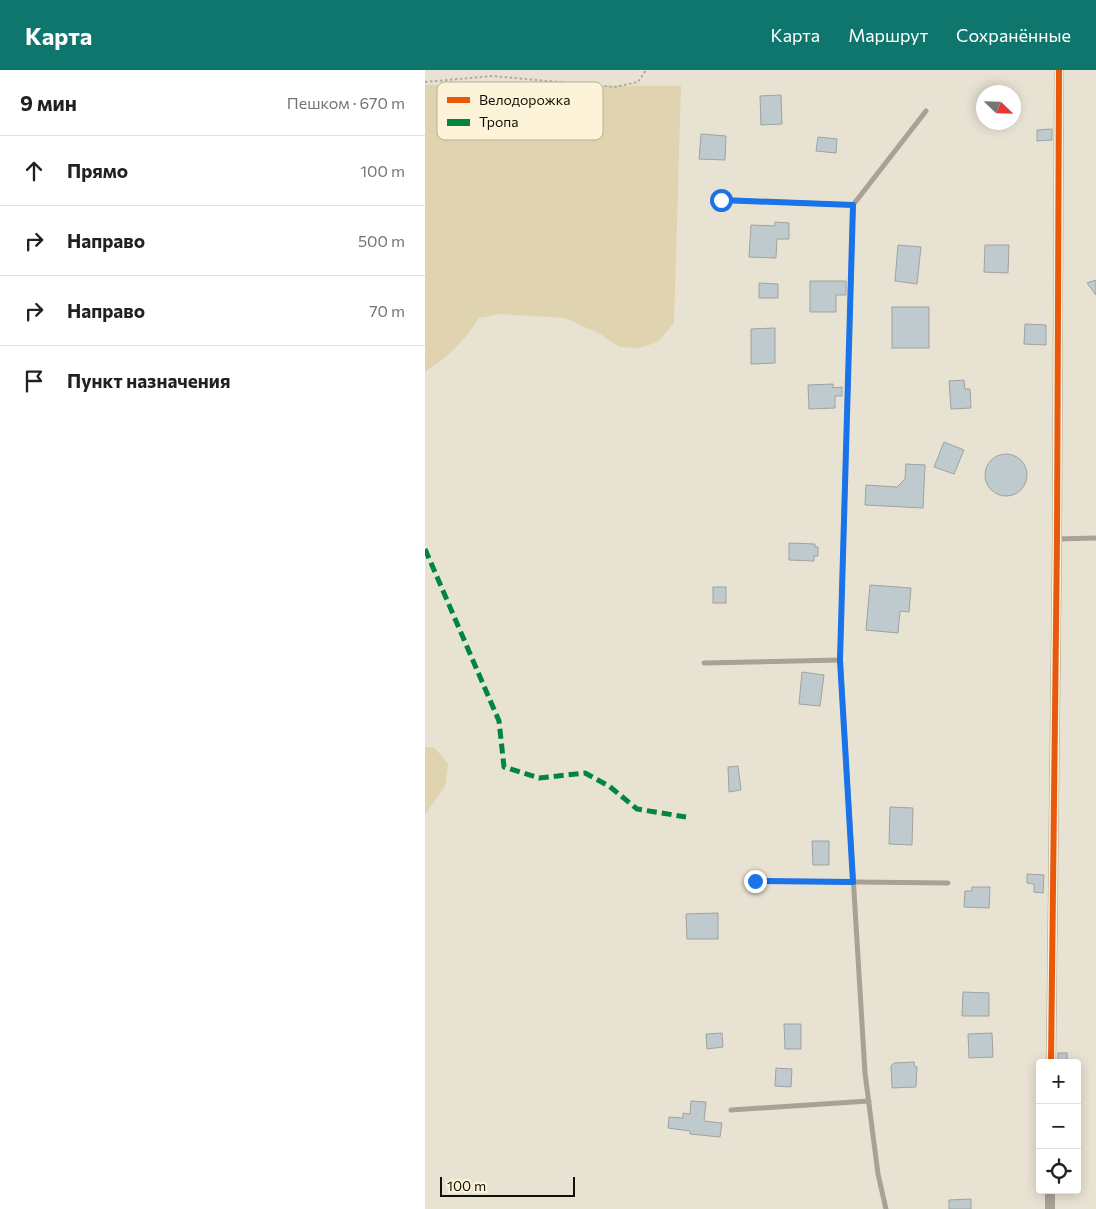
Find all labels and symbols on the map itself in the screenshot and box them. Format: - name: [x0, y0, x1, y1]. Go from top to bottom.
- legend: [437, 82, 603, 140]
- north arrow: [976, 85, 1021, 130]
- text: Велодорожка: [479, 91, 570, 108]
- text: Тропа: [479, 113, 519, 130]
- route start: [710, 189, 733, 212]
- route end: [744, 870, 767, 893]
- scale bar: [440, 1174, 575, 1197]

